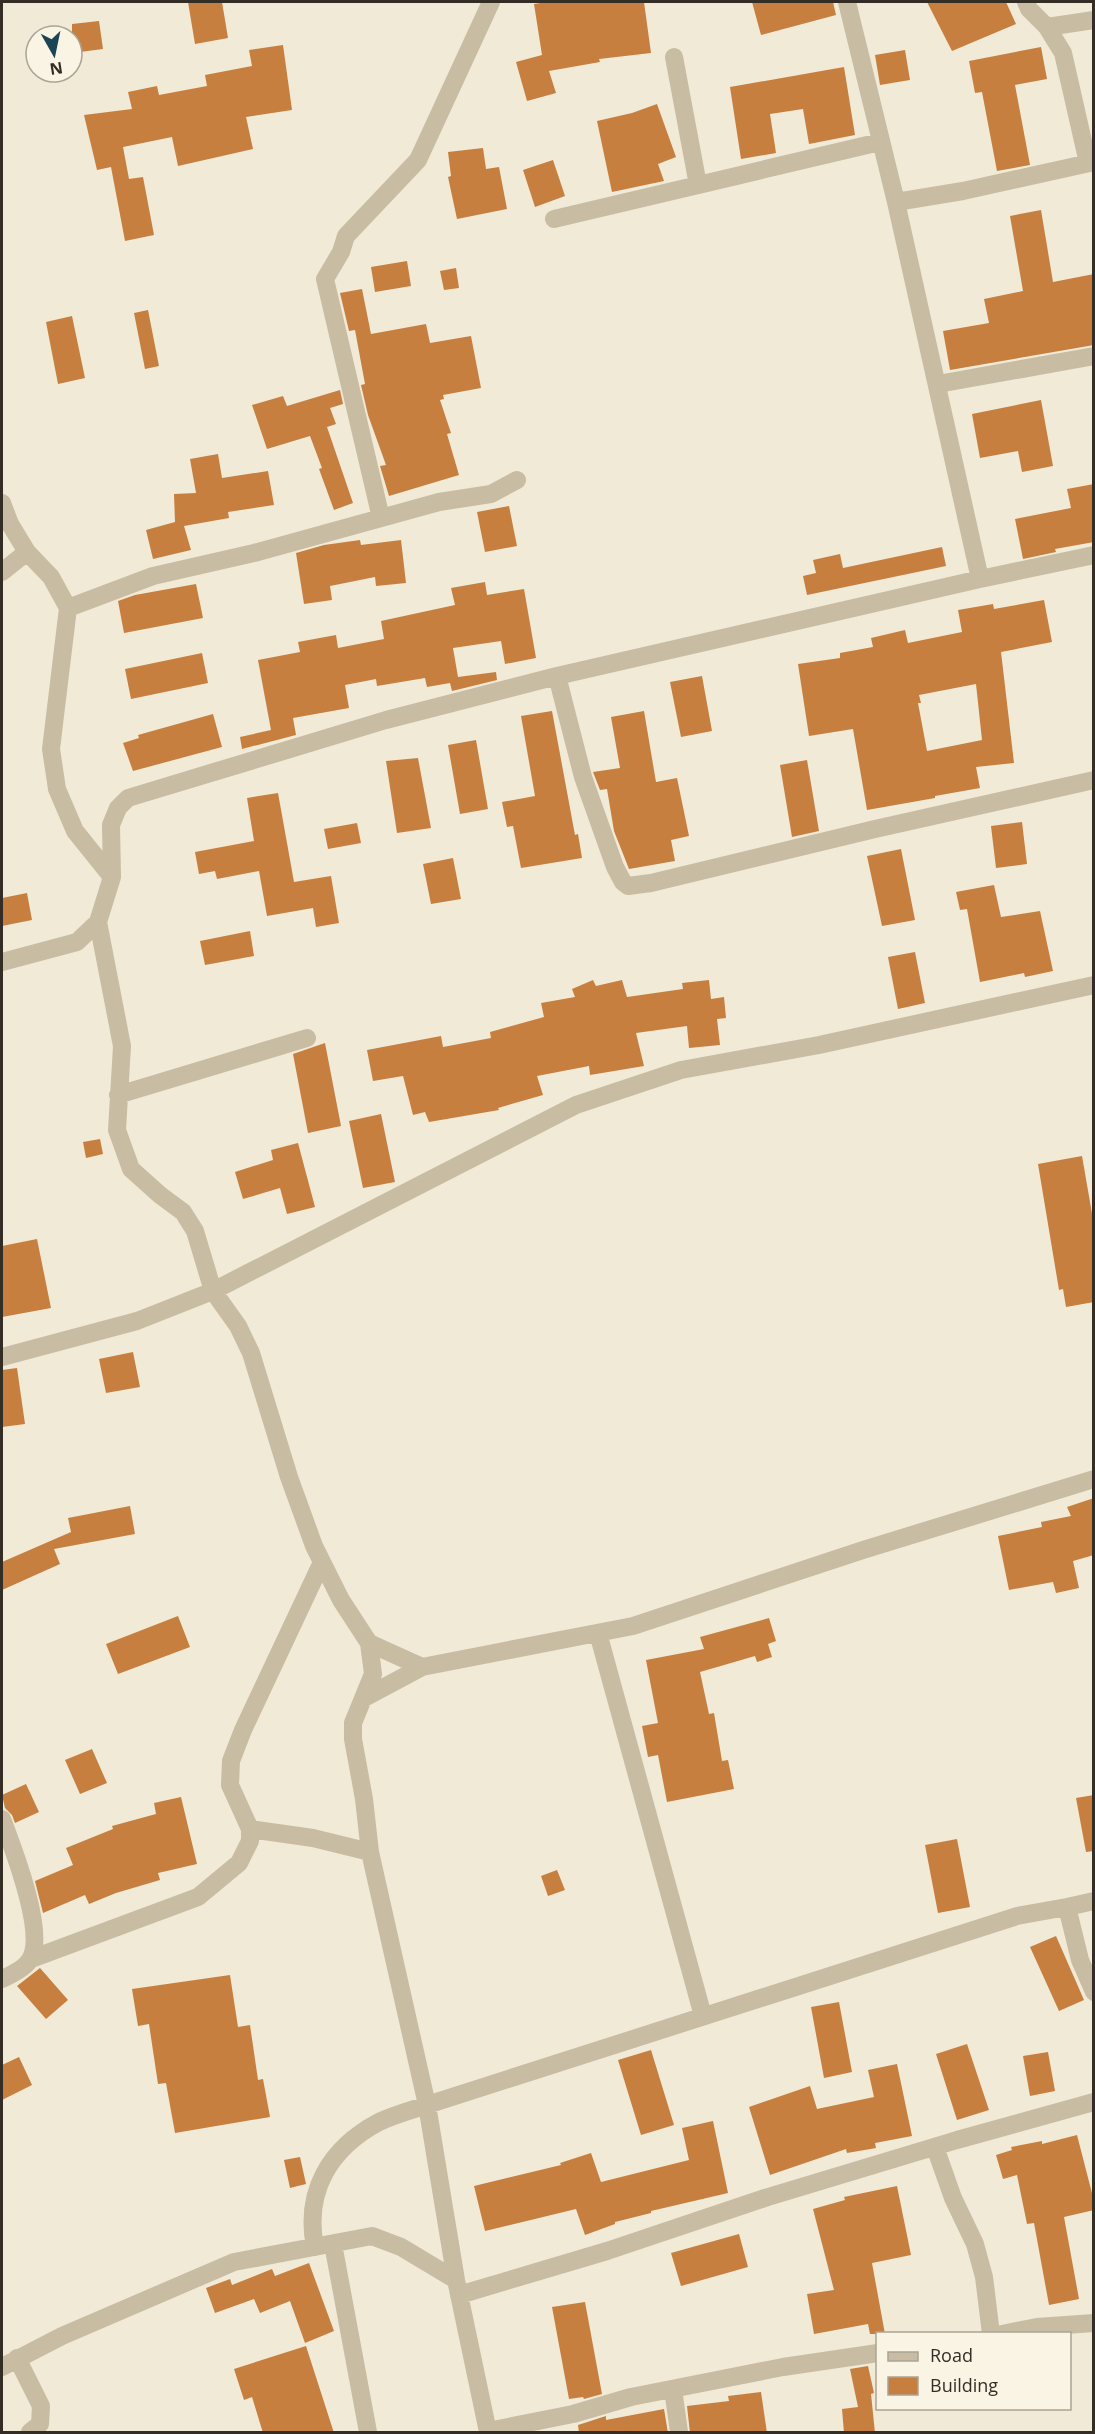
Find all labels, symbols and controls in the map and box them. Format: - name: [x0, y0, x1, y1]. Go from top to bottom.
- north arrow: [24, 24, 84, 84]
- text: N: [48, 57, 64, 81]
- legend: [876, 2332, 1071, 2410]
- text: Road: [930, 2343, 973, 2367]
- text: Building: [930, 2373, 998, 2397]

